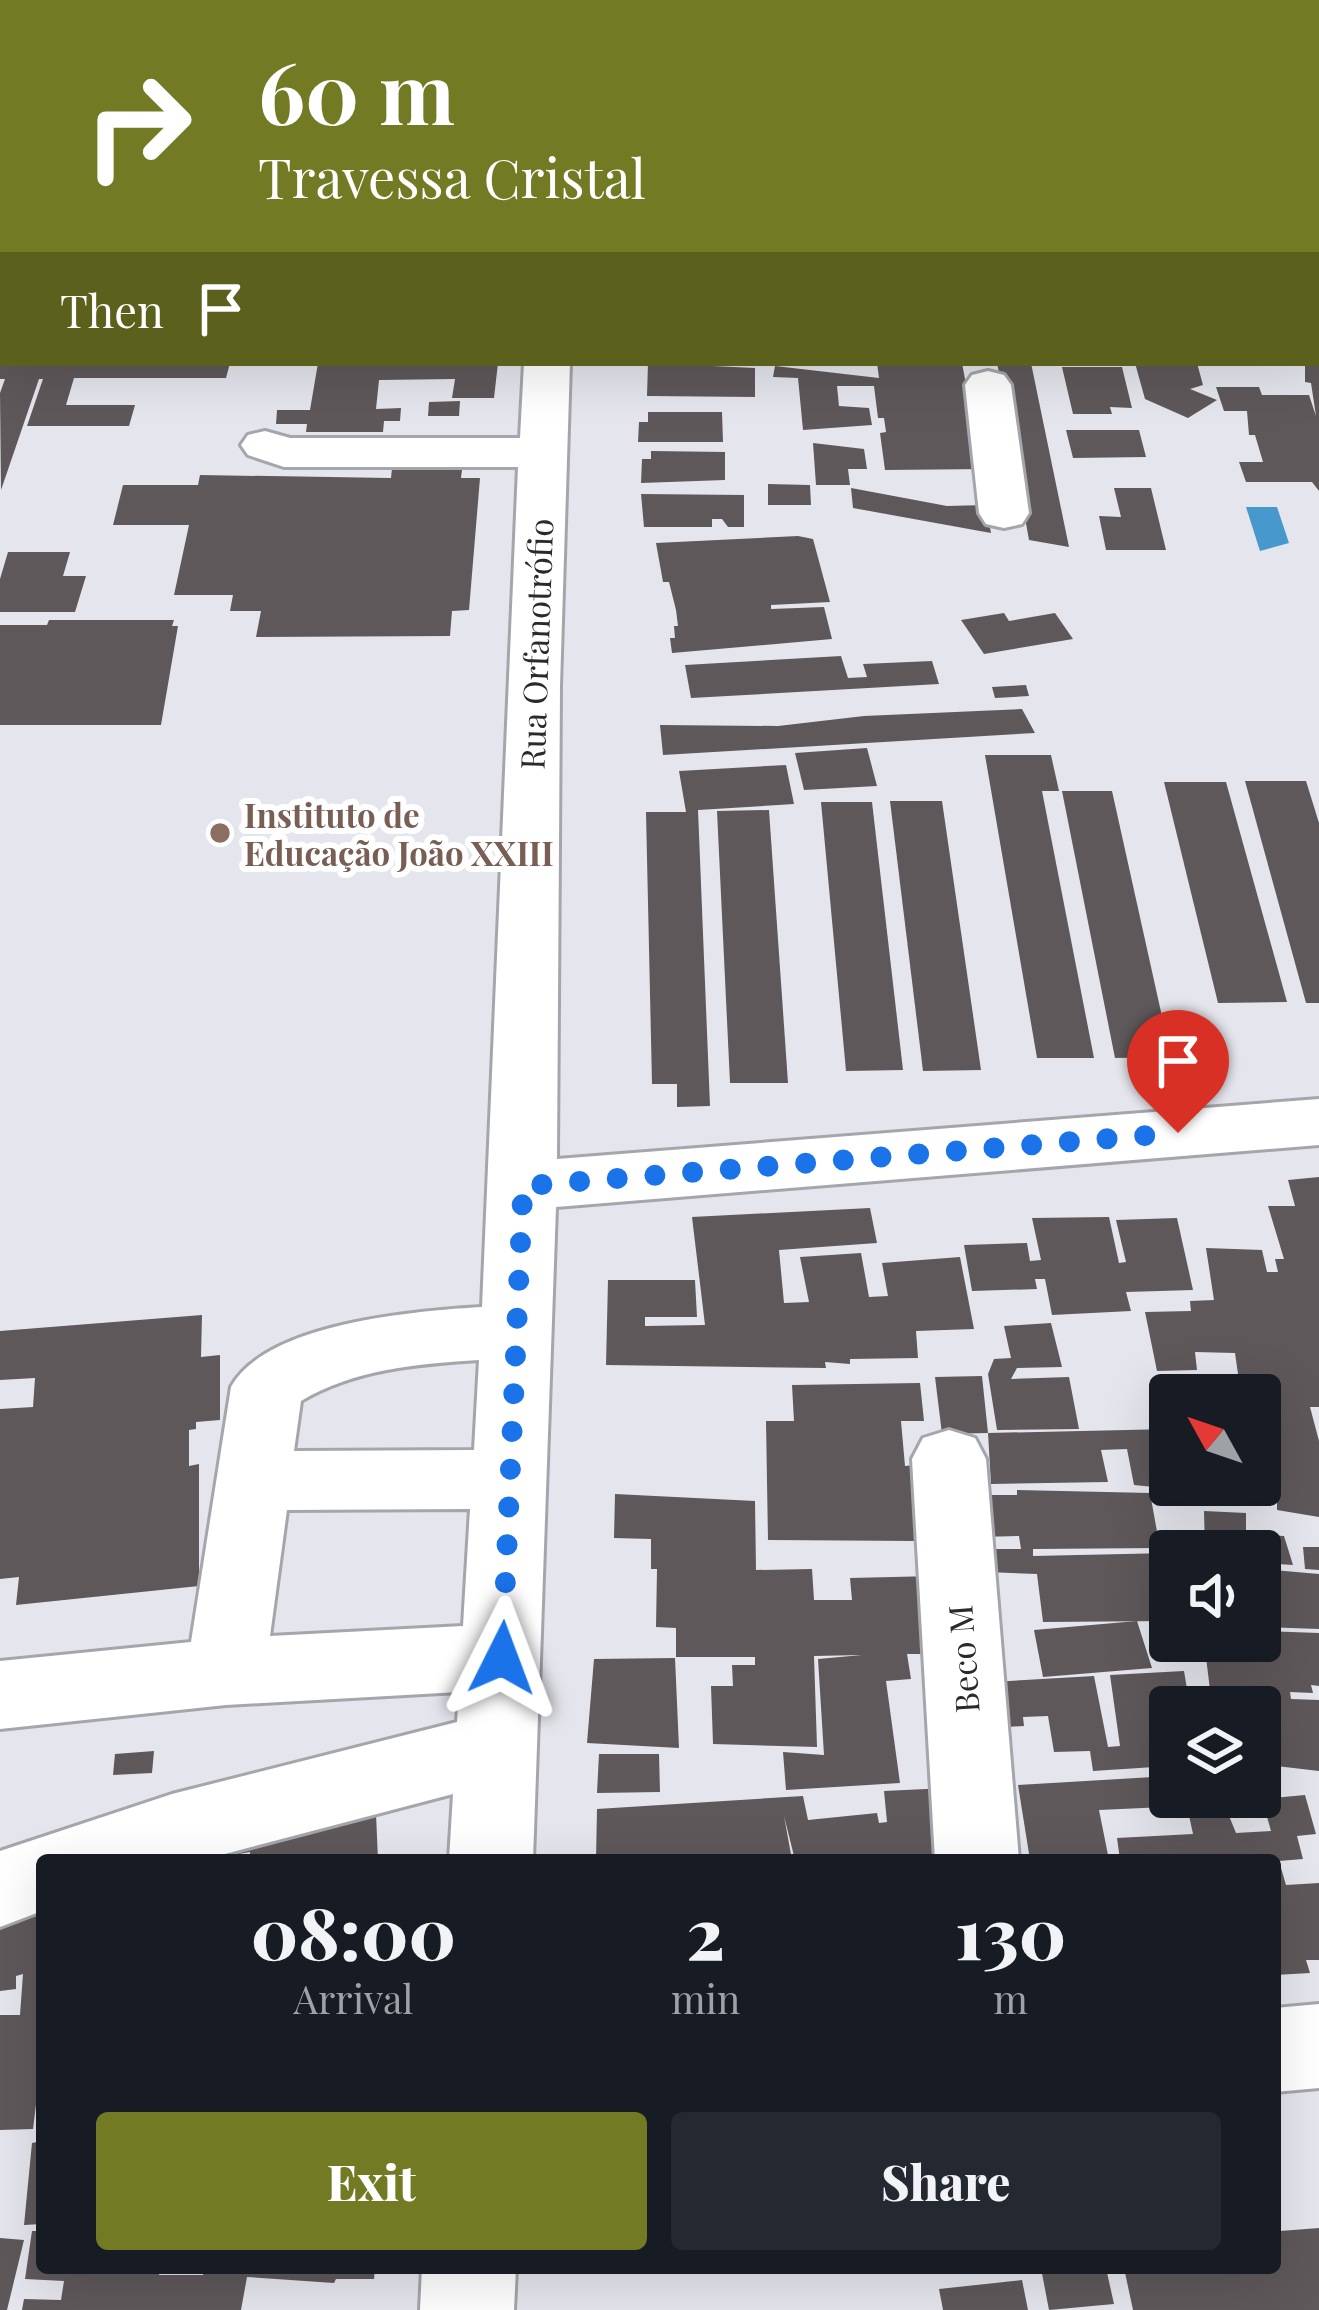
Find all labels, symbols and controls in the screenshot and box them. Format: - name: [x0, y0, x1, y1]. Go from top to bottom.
- text: 60 m: [258, 34, 455, 146]
- icon: right: [60, 48, 216, 204]
- text: Travessa Cristal: [258, 141, 646, 213]
- icon: arrive: [188, 276, 254, 342]
- text: Then: [60, 279, 164, 339]
- street label: Rua Orfanotrófio: [509, 518, 561, 770]
- place label: Instituto de Educação João XXIII: [244, 792, 554, 874]
- marker: Instituto de Educação João XXIII: [207, 820, 233, 846]
- pin: [1127, 1010, 1229, 1133]
- icon: arrive: [1145, 1028, 1211, 1094]
- north arrow: [1149, 1374, 1281, 1506]
- map controls: [1149, 1374, 1281, 1818]
- button: sound: [1149, 1530, 1281, 1662]
- position arrow: [439, 1595, 565, 1721]
- street label: Beco M: [936, 1603, 988, 1715]
- button: layers: [1149, 1686, 1281, 1818]
- text: 08:00: [251, 1882, 456, 1978]
- text: 2: [686, 1882, 725, 1978]
- text: 130: [955, 1882, 1066, 1978]
- text: Arrival: [293, 1972, 414, 2024]
- text: min: [671, 1972, 740, 2024]
- text: m: [993, 1972, 1028, 2024]
- button: Exit: [96, 2112, 647, 2250]
- button: Share: [671, 2112, 1221, 2250]

